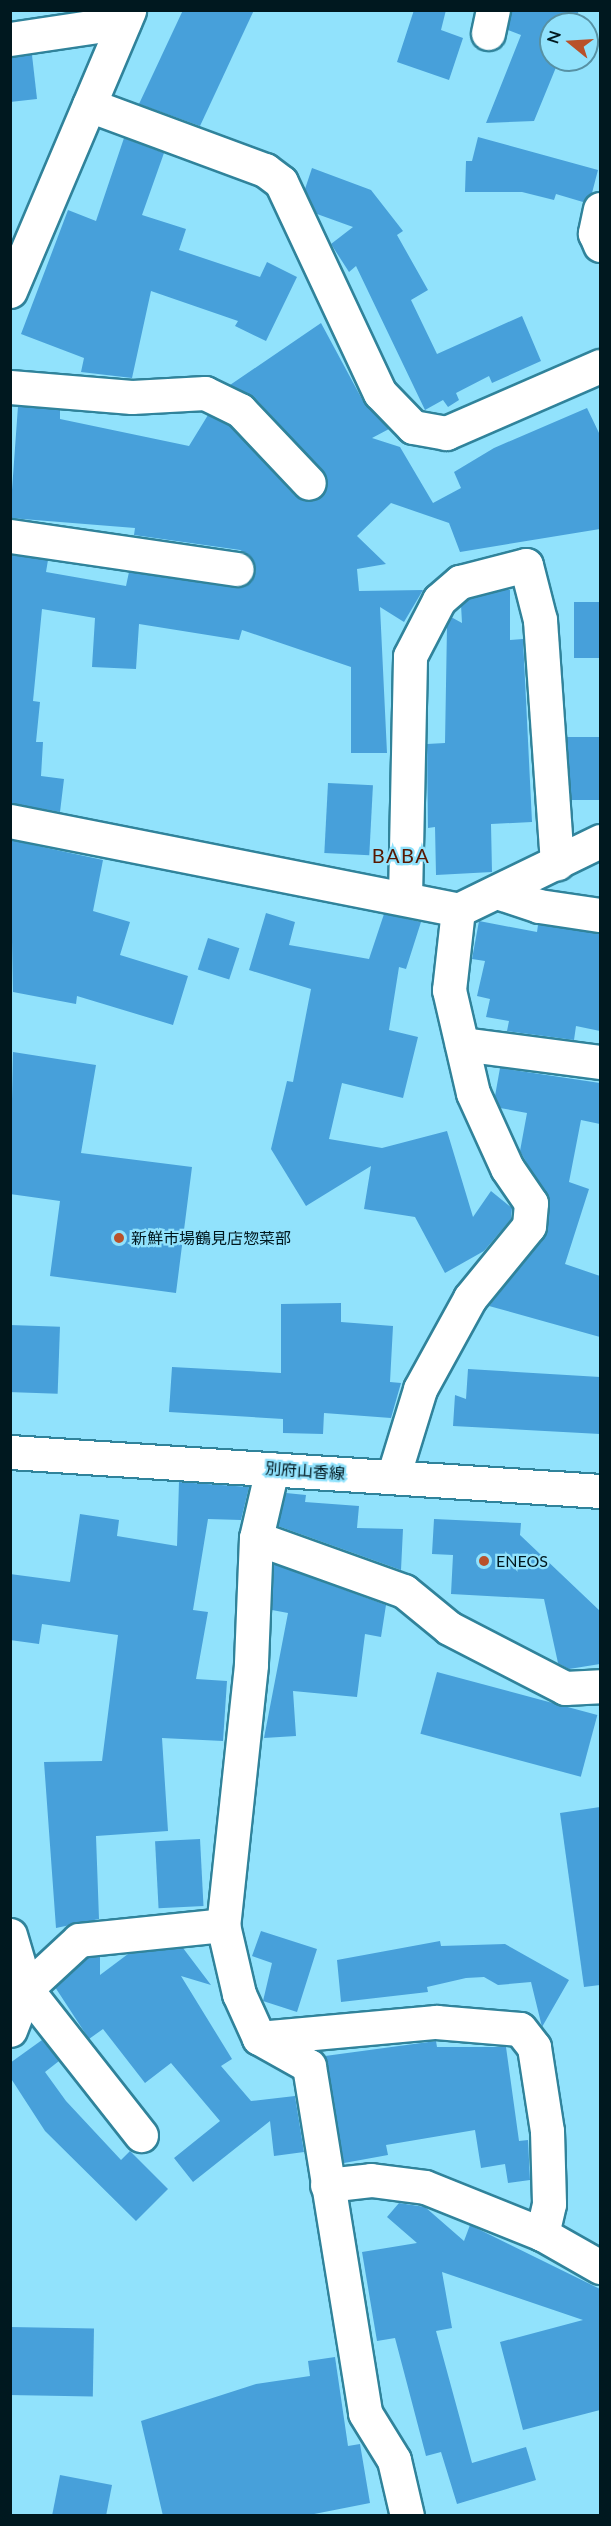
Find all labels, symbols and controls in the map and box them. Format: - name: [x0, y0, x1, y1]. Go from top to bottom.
- north arrow: [539, 12, 599, 72]
- text: N: [542, 28, 564, 46]
- district label: BABA: [372, 843, 430, 867]
- place label: 新鮮市場鶴見店惣菜部: [131, 1228, 291, 1248]
- marker: 新鮮市場鶴見店惣菜部: [112, 1231, 126, 1245]
- street label: 別府山香線: [264, 1459, 346, 1483]
- place label: ENEOS: [496, 1551, 548, 1571]
- marker: ENEOS: [477, 1554, 491, 1568]

